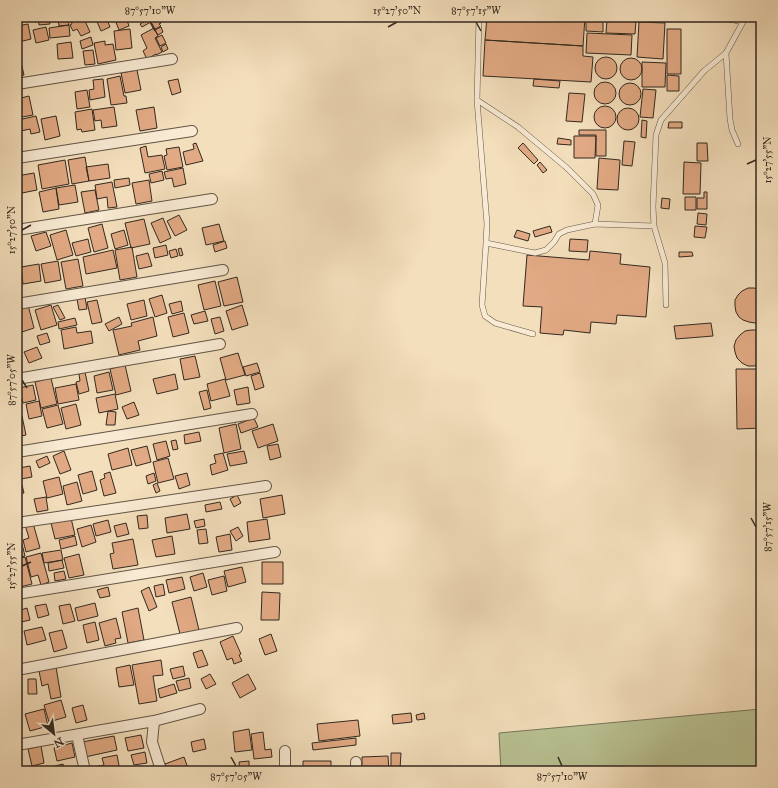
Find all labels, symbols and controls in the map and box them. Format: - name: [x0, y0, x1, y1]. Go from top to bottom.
- text: 87°57'10"W: [125, 5, 176, 17]
- text: 15°27'50"N: [373, 5, 422, 17]
- text: 87°57'15"W: [451, 5, 501, 17]
- text: 15°27'55"N: [762, 136, 774, 184]
- text: 15°27'50"N: [6, 205, 18, 254]
- text: 87°57'05"W: [6, 354, 18, 406]
- text: 87°57'15"W: [762, 502, 774, 552]
- text: 15°27'55"N: [6, 542, 18, 590]
- north arrow: [34, 714, 74, 754]
- text: N: [51, 734, 66, 751]
- text: 87°57'05"W: [210, 771, 262, 783]
- text: 87°57'10"W: [537, 771, 588, 783]

